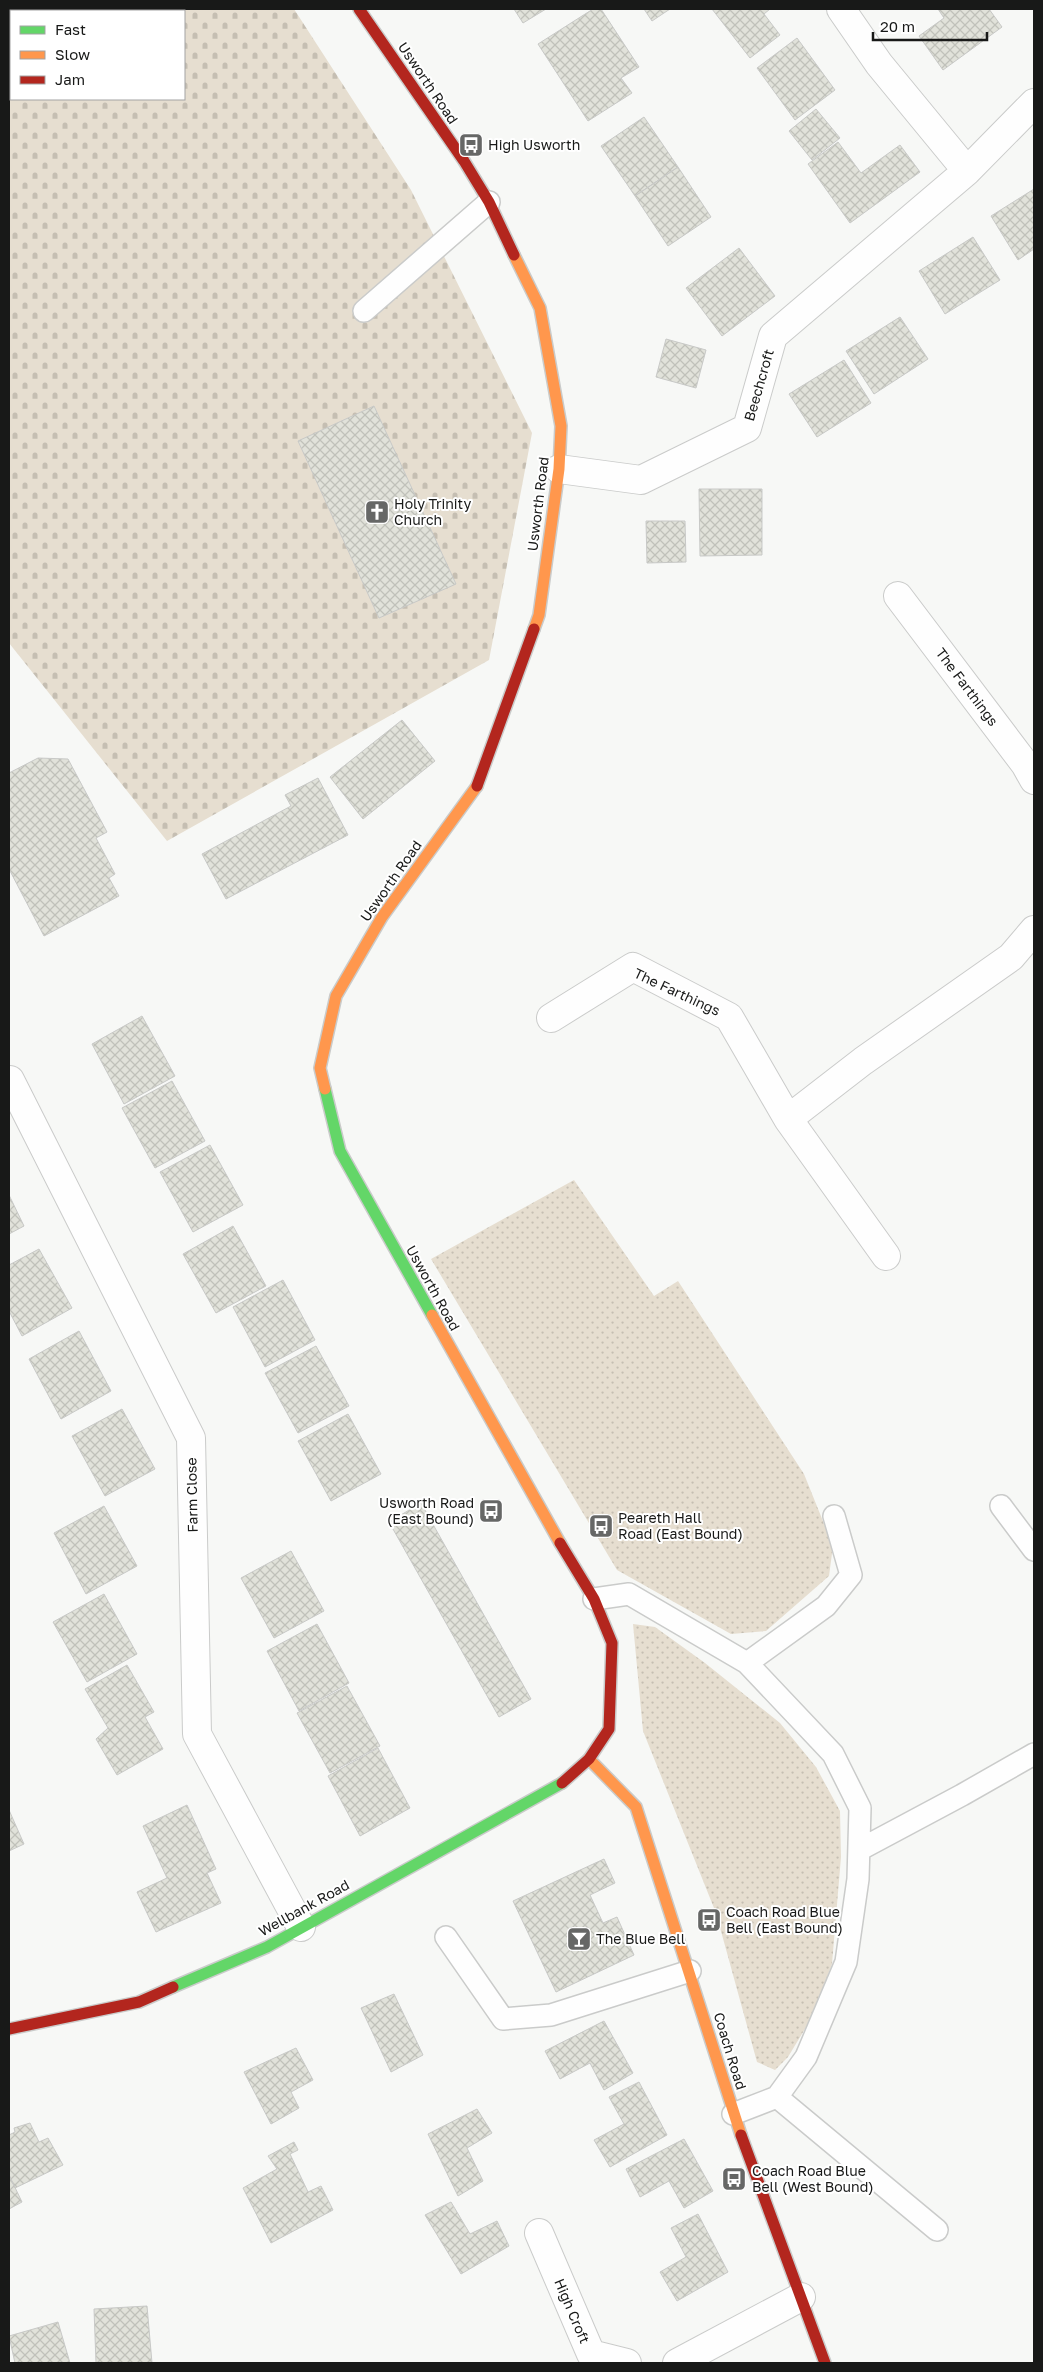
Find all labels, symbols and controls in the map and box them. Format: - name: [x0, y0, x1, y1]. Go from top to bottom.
- legend: [10, 10, 185, 100]
- scale bar: [873, 10, 987, 42]
- text: 20 m: [880, 17, 915, 35]
- text: Fast: [55, 20, 86, 38]
- street label: Usworth Road: [395, 39, 462, 127]
- text: Slow: [55, 45, 90, 63]
- text: Jam: [55, 70, 85, 88]
- bus stop icon: High Usworth: [458, 132, 484, 158]
- place label: High Usworth: [488, 136, 580, 153]
- street label: Beechcroft: [740, 347, 777, 423]
- street label: Usworth Road: [523, 456, 552, 552]
- place label: Holy Trinity Church: [394, 495, 471, 528]
- church icon: Holy Trinity Church: [364, 499, 390, 525]
- street label: The Farthings: [933, 644, 1002, 729]
- street label: Usworth Road: [356, 837, 425, 924]
- street label: The Farthings: [631, 964, 723, 1019]
- street label: Usworth Road: [403, 1242, 464, 1333]
- street label: Farm Close: [182, 1457, 201, 1533]
- place label: Usworth Road (East Bound): [379, 1494, 474, 1527]
- bus stop icon: Usworth Road (East Bound): [478, 1498, 504, 1524]
- place label: Peareth Hall Road (East Bound): [618, 1509, 743, 1542]
- bus stop icon: Peareth Hall Road (East Bound): [588, 1513, 614, 1539]
- street label: Wellbank Road: [256, 1876, 352, 1939]
- place label: Coach Road Blue Bell (East Bound): [726, 1903, 843, 1936]
- bus stop icon: Coach Road Blue Bell (East Bound): [696, 1907, 722, 1933]
- bar icon: The Blue Bell: [566, 1926, 592, 1952]
- place label: The Blue Bell: [596, 1930, 685, 1947]
- street label: Coach Road: [711, 2010, 750, 2092]
- place label: Coach Road Blue Bell (West Bound): [752, 2162, 874, 2195]
- bus stop icon: Coach Road Blue Bell (West Bound): [721, 2166, 747, 2192]
- street label: High Croft: [551, 2276, 594, 2346]

